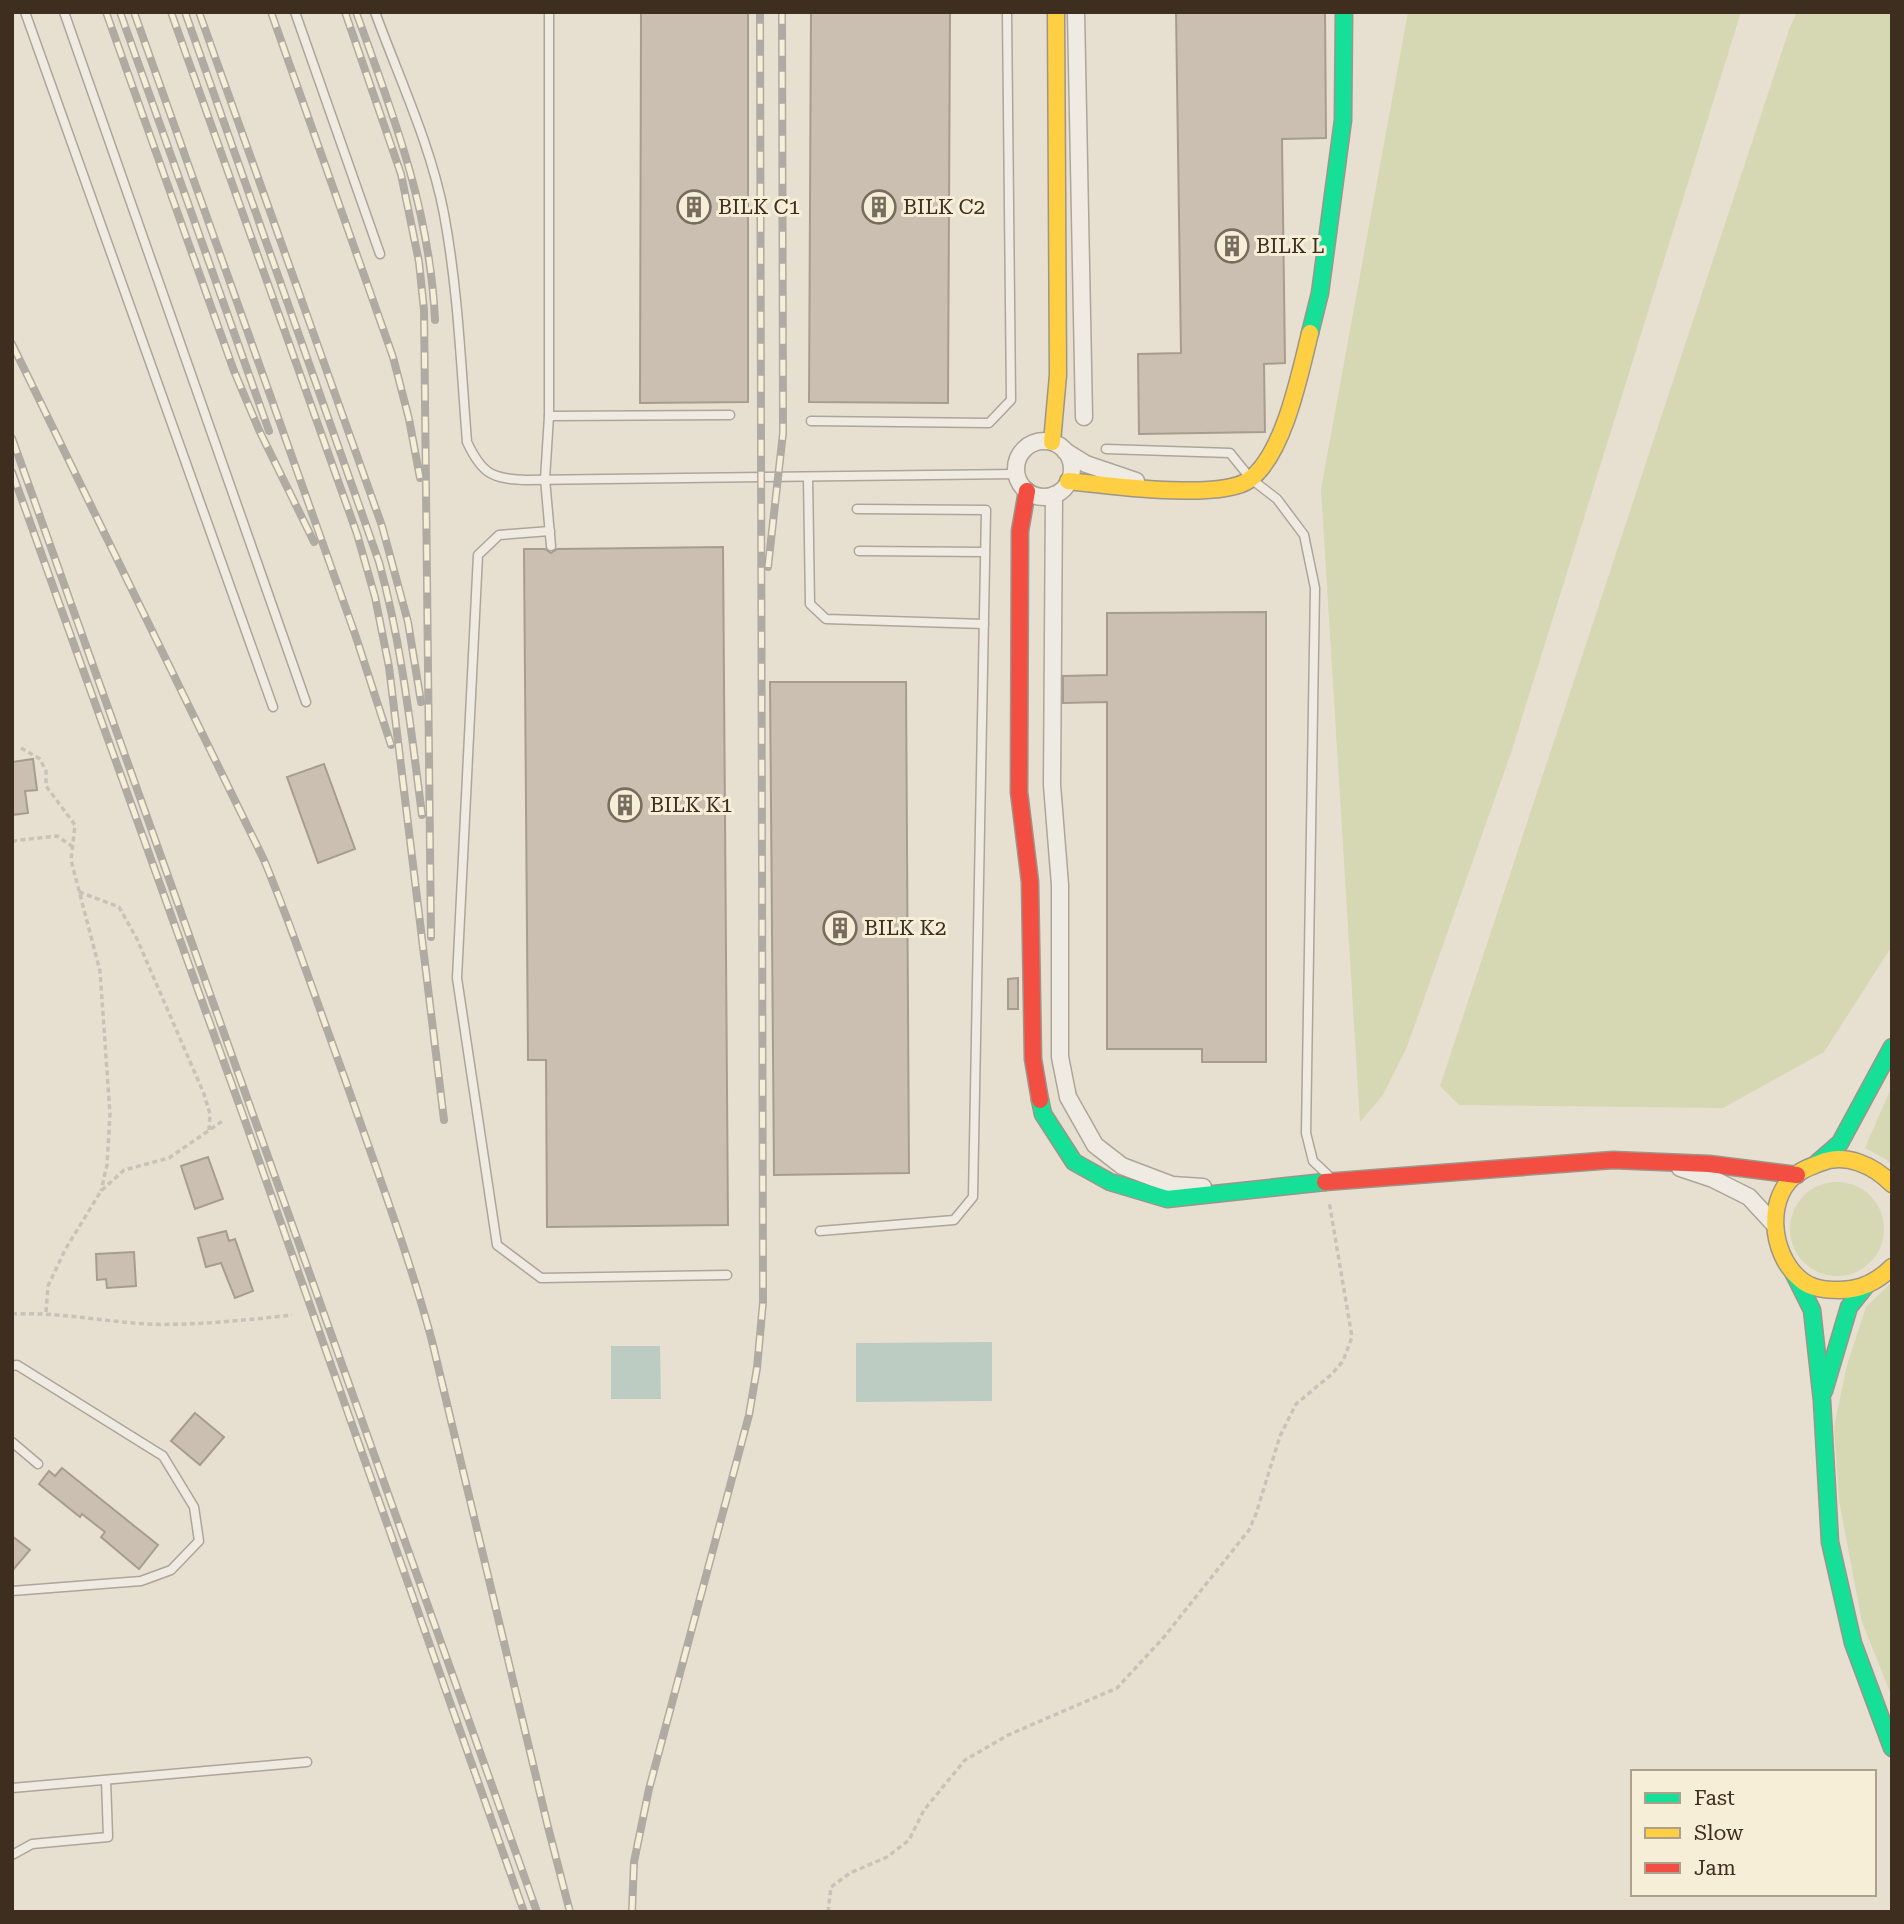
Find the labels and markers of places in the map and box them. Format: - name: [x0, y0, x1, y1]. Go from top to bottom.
- building icon: BILK C1: [675, 188, 713, 226]
- building icon: BILK C2: [860, 188, 898, 226]
- place label: BILK C1: [718, 195, 800, 219]
- place label: BILK C2: [903, 195, 985, 219]
- building icon: BILK L: [1213, 227, 1251, 265]
- place label: BILK L: [1256, 234, 1325, 258]
- building icon: BILK K1: [606, 786, 644, 824]
- place label: BILK K1: [650, 793, 733, 817]
- building icon: BILK K2: [821, 909, 859, 947]
- place label: BILK K2: [864, 916, 947, 940]

